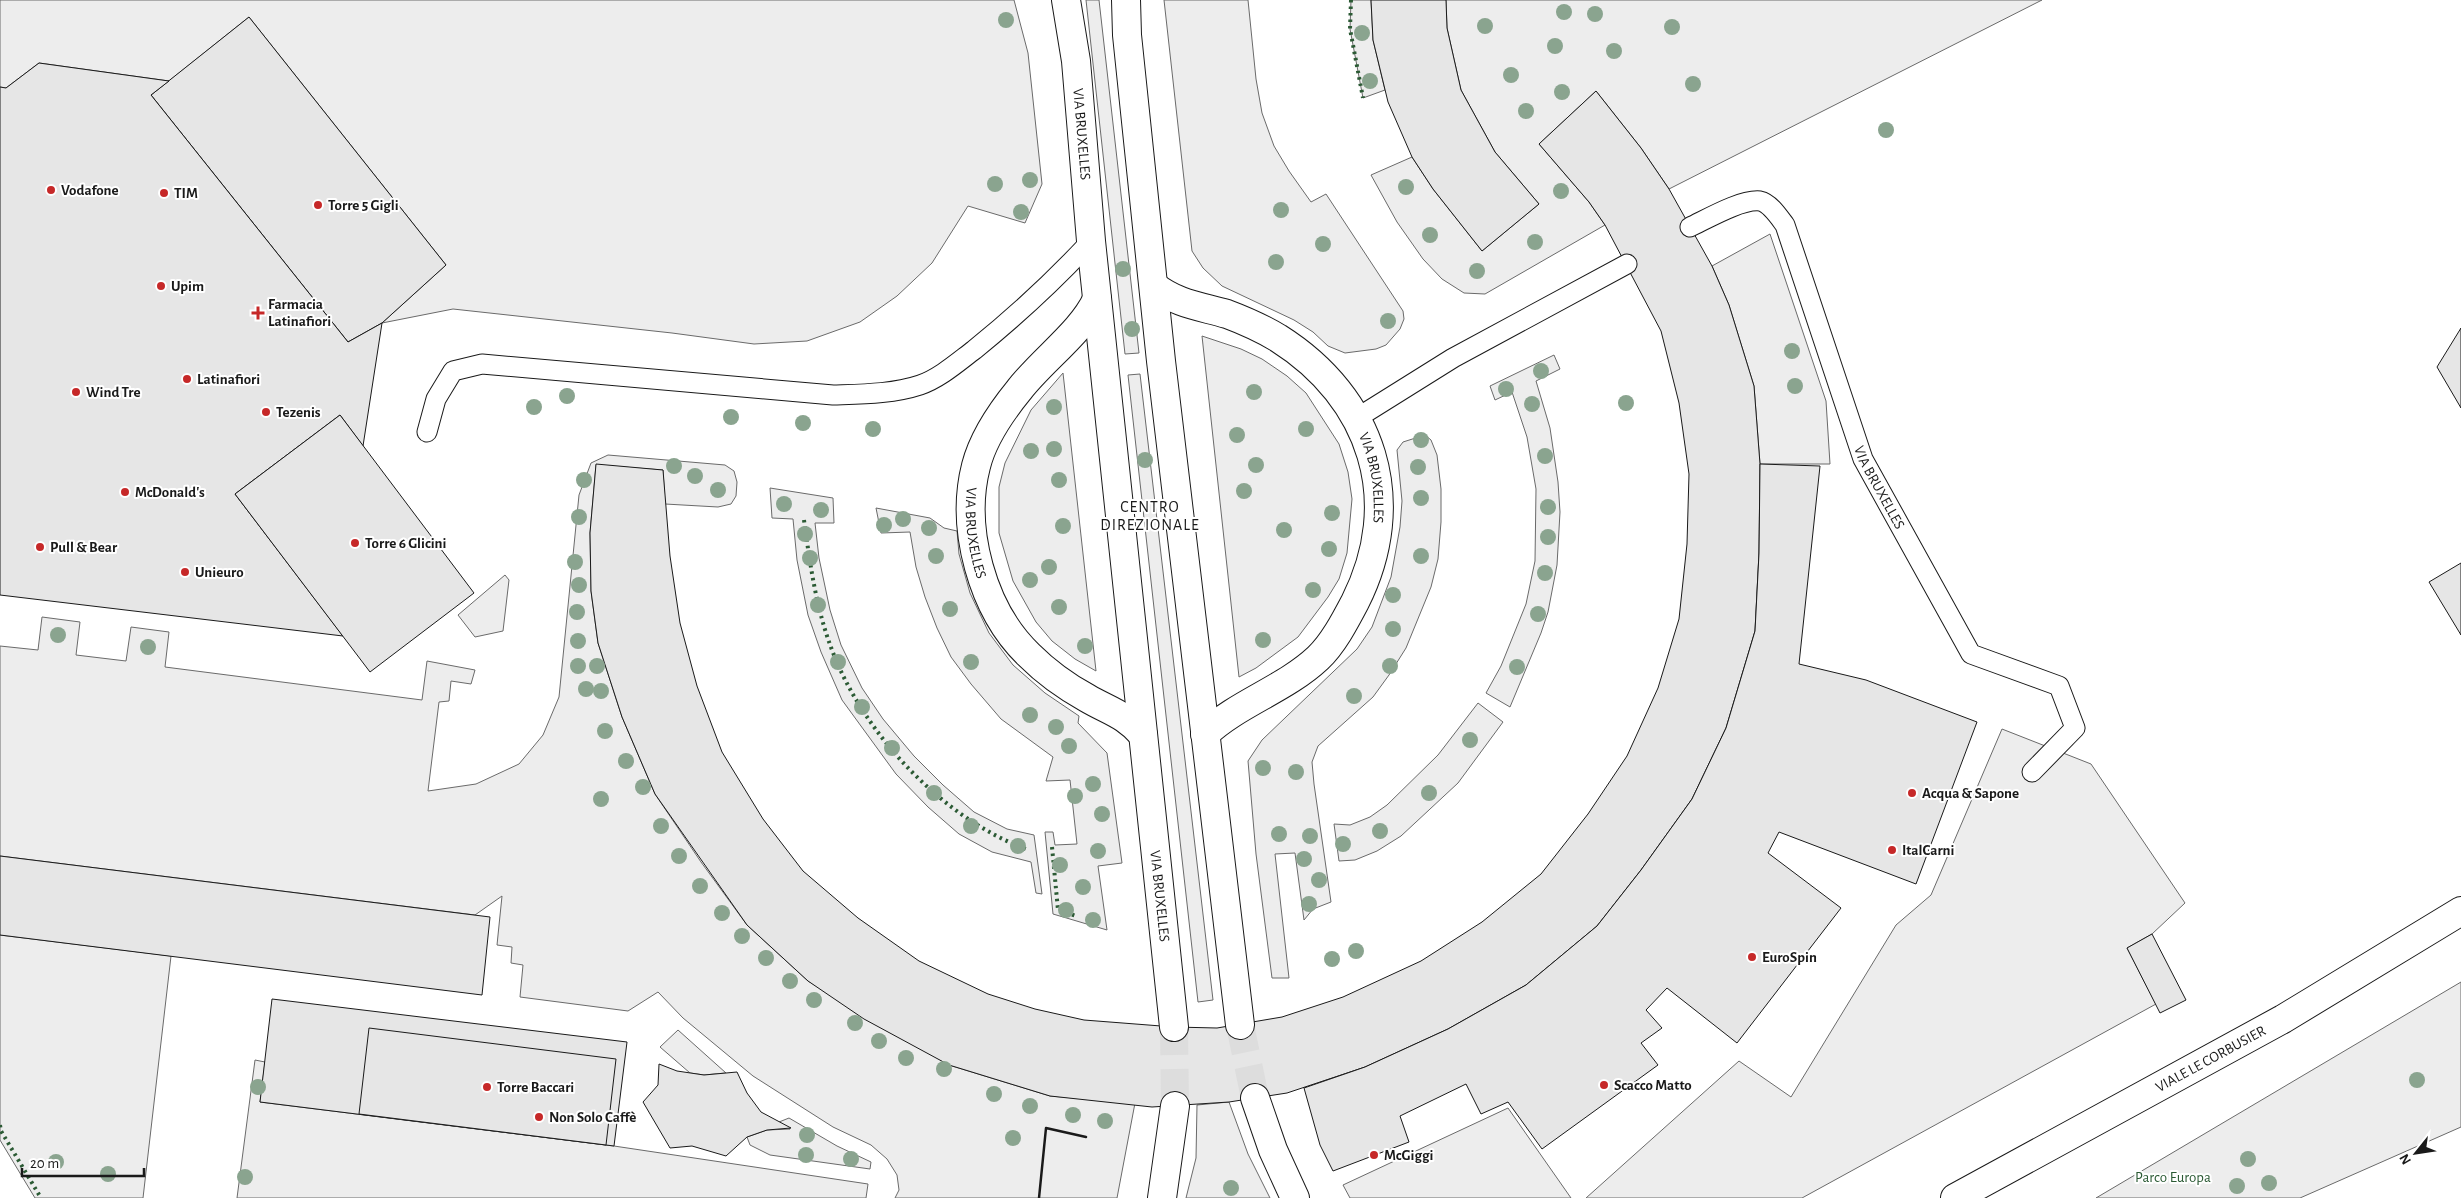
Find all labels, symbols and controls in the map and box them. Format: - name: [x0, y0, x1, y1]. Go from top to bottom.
- street label: VIA BRUXELLES: [1071, 87, 1093, 180]
- place label: Vodafone: [61, 183, 119, 198]
- marker: Vodafone: [45, 184, 57, 196]
- place label: TIM: [174, 186, 198, 201]
- marker: TIM: [158, 187, 170, 199]
- place label: Torre 5 Gigli: [328, 198, 399, 213]
- marker: Torre 5 Gigli: [312, 199, 324, 211]
- place label: Upim: [171, 279, 204, 294]
- marker: Upim: [155, 280, 167, 292]
- place label: Farmacia Latinafiori: [268, 297, 331, 329]
- marker: Farmacia Latinafiori: [252, 307, 264, 319]
- place label: Latinafiori: [197, 372, 260, 387]
- marker: Latinafiori: [181, 373, 193, 385]
- place label: Wind Tre: [86, 385, 141, 400]
- marker: Wind Tre: [70, 386, 82, 398]
- place label: Tezenis: [276, 405, 321, 420]
- marker: Tezenis: [260, 406, 272, 418]
- street label: VIA BRUXELLES: [1356, 430, 1386, 524]
- street label: VIA BRUXELLES: [1852, 444, 1908, 531]
- place label: McDonald's: [135, 485, 205, 500]
- marker: McDonald's: [119, 486, 131, 498]
- street label: VIA BRUXELLES: [963, 487, 989, 580]
- district label: CENTRO DIREZIONALE: [1100, 499, 1200, 533]
- place label: Torre 6 Glicini: [365, 536, 446, 551]
- marker: Torre 6 Glicini: [349, 537, 361, 549]
- place label: Pull & Bear: [50, 540, 118, 555]
- marker: Pull & Bear: [34, 541, 46, 553]
- place label: Unieuro: [195, 565, 244, 580]
- marker: Unieuro: [179, 566, 191, 578]
- place label: Acqua & Sapone: [1922, 786, 2019, 801]
- marker: Acqua & Sapone: [1906, 787, 1918, 799]
- place label: ItalCarni: [1902, 843, 1954, 858]
- marker: ItalCarni: [1886, 844, 1898, 856]
- street label: VIA BRUXELLES: [1148, 849, 1172, 943]
- place label: EuroSpin: [1762, 950, 1817, 965]
- marker: EuroSpin: [1746, 951, 1758, 963]
- street label: VIALE LE CORBUSIER: [2153, 1023, 2268, 1095]
- place label: Scacco Matto: [1614, 1078, 1692, 1093]
- marker: Scacco Matto: [1598, 1079, 1610, 1091]
- place label: Torre Baccari: [497, 1080, 574, 1095]
- marker: Torre Baccari: [481, 1081, 493, 1093]
- place label: Non Solo Caffè: [549, 1110, 636, 1125]
- marker: Non Solo Caffè: [533, 1111, 545, 1123]
- north arrow: [2391, 1128, 2441, 1178]
- scale bar: [22, 1146, 145, 1178]
- place label: McGiggi: [1384, 1148, 1433, 1163]
- marker: McGiggi: [1368, 1149, 1380, 1161]
- text: N: [2397, 1151, 2414, 1167]
- text: 20 m: [30, 1156, 59, 1171]
- park label: Parco Europa: [2135, 1170, 2211, 1185]

